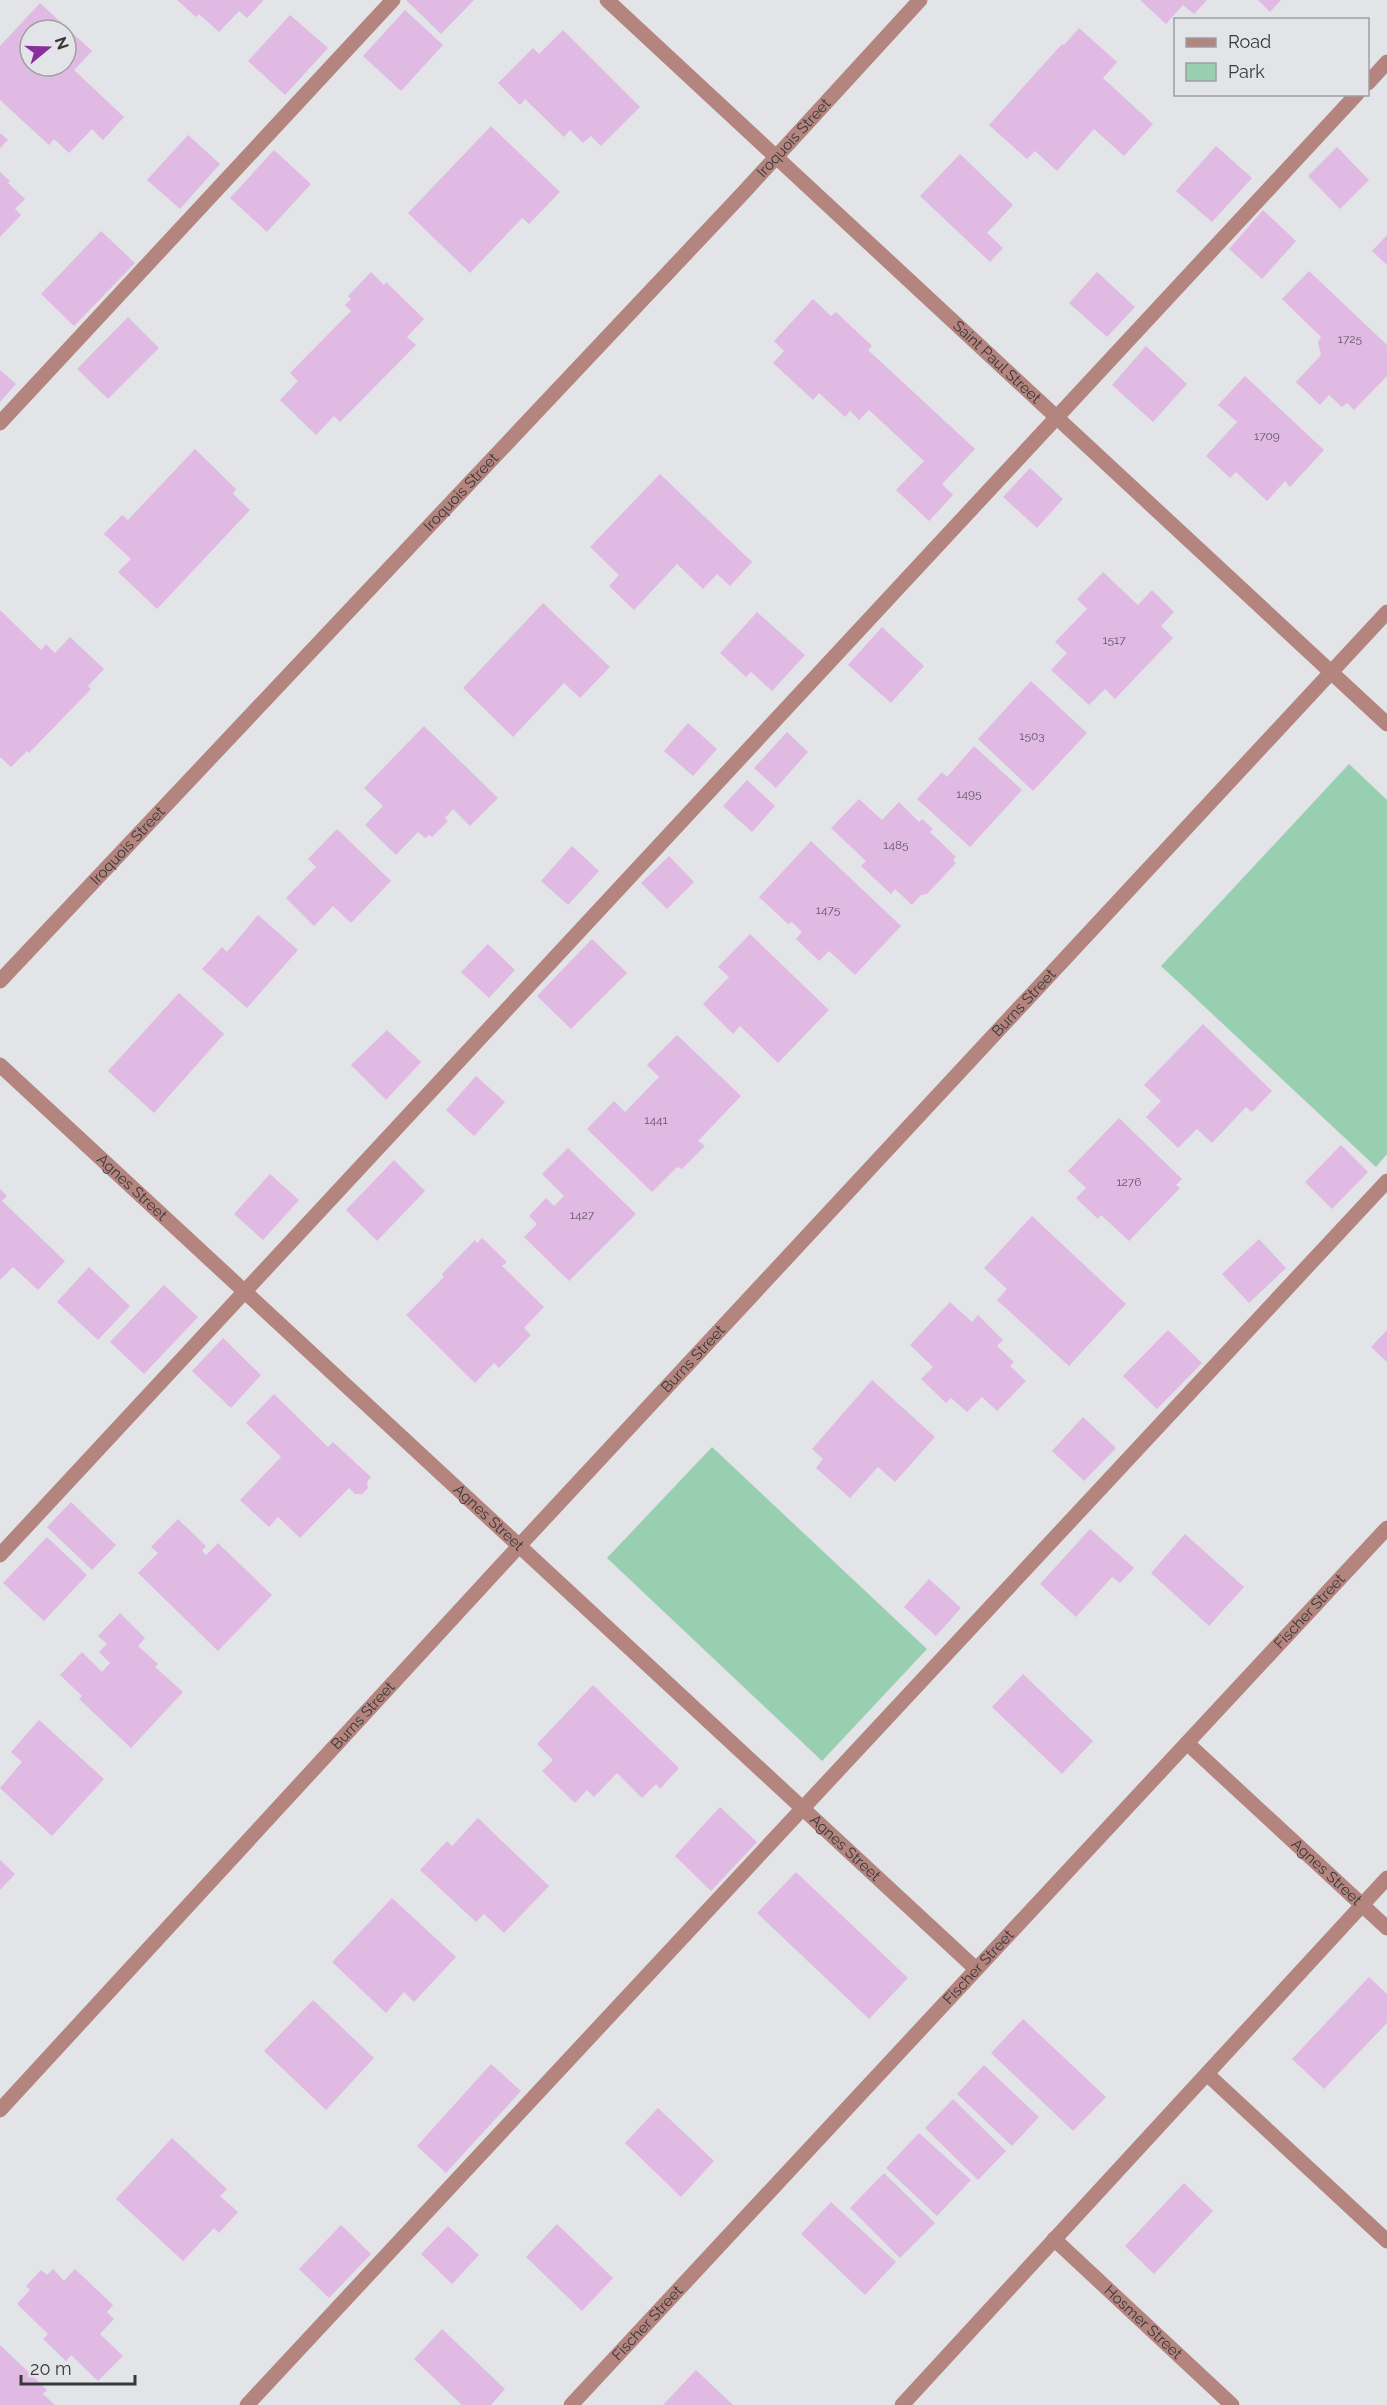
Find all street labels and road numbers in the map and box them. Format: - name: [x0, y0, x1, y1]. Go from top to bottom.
- street label: Iroquois Street: [753, 95, 834, 181]
- street label: Saint Paul Street: [949, 317, 1045, 407]
- street label: Iroquois Street: [420, 449, 502, 535]
- street label: Iroquois Street: [86, 803, 169, 889]
- street label: Burns Street: [988, 965, 1060, 1040]
- street label: Agnes Street: [93, 1150, 171, 1224]
- street label: Burns Street: [657, 1321, 729, 1396]
- street label: Agnes Street: [450, 1481, 528, 1555]
- street label: Fischer Street: [1270, 1570, 1349, 1653]
- street label: Burns Street: [327, 1678, 399, 1753]
- street label: Agnes Street: [806, 1811, 884, 1885]
- street label: Agnes Street: [1288, 1835, 1365, 1909]
- street label: Fischer Street: [939, 1926, 1017, 2008]
- street label: Hosmer Street: [1100, 2281, 1186, 2363]
- street label: Fischer Street: [608, 2282, 686, 2364]

